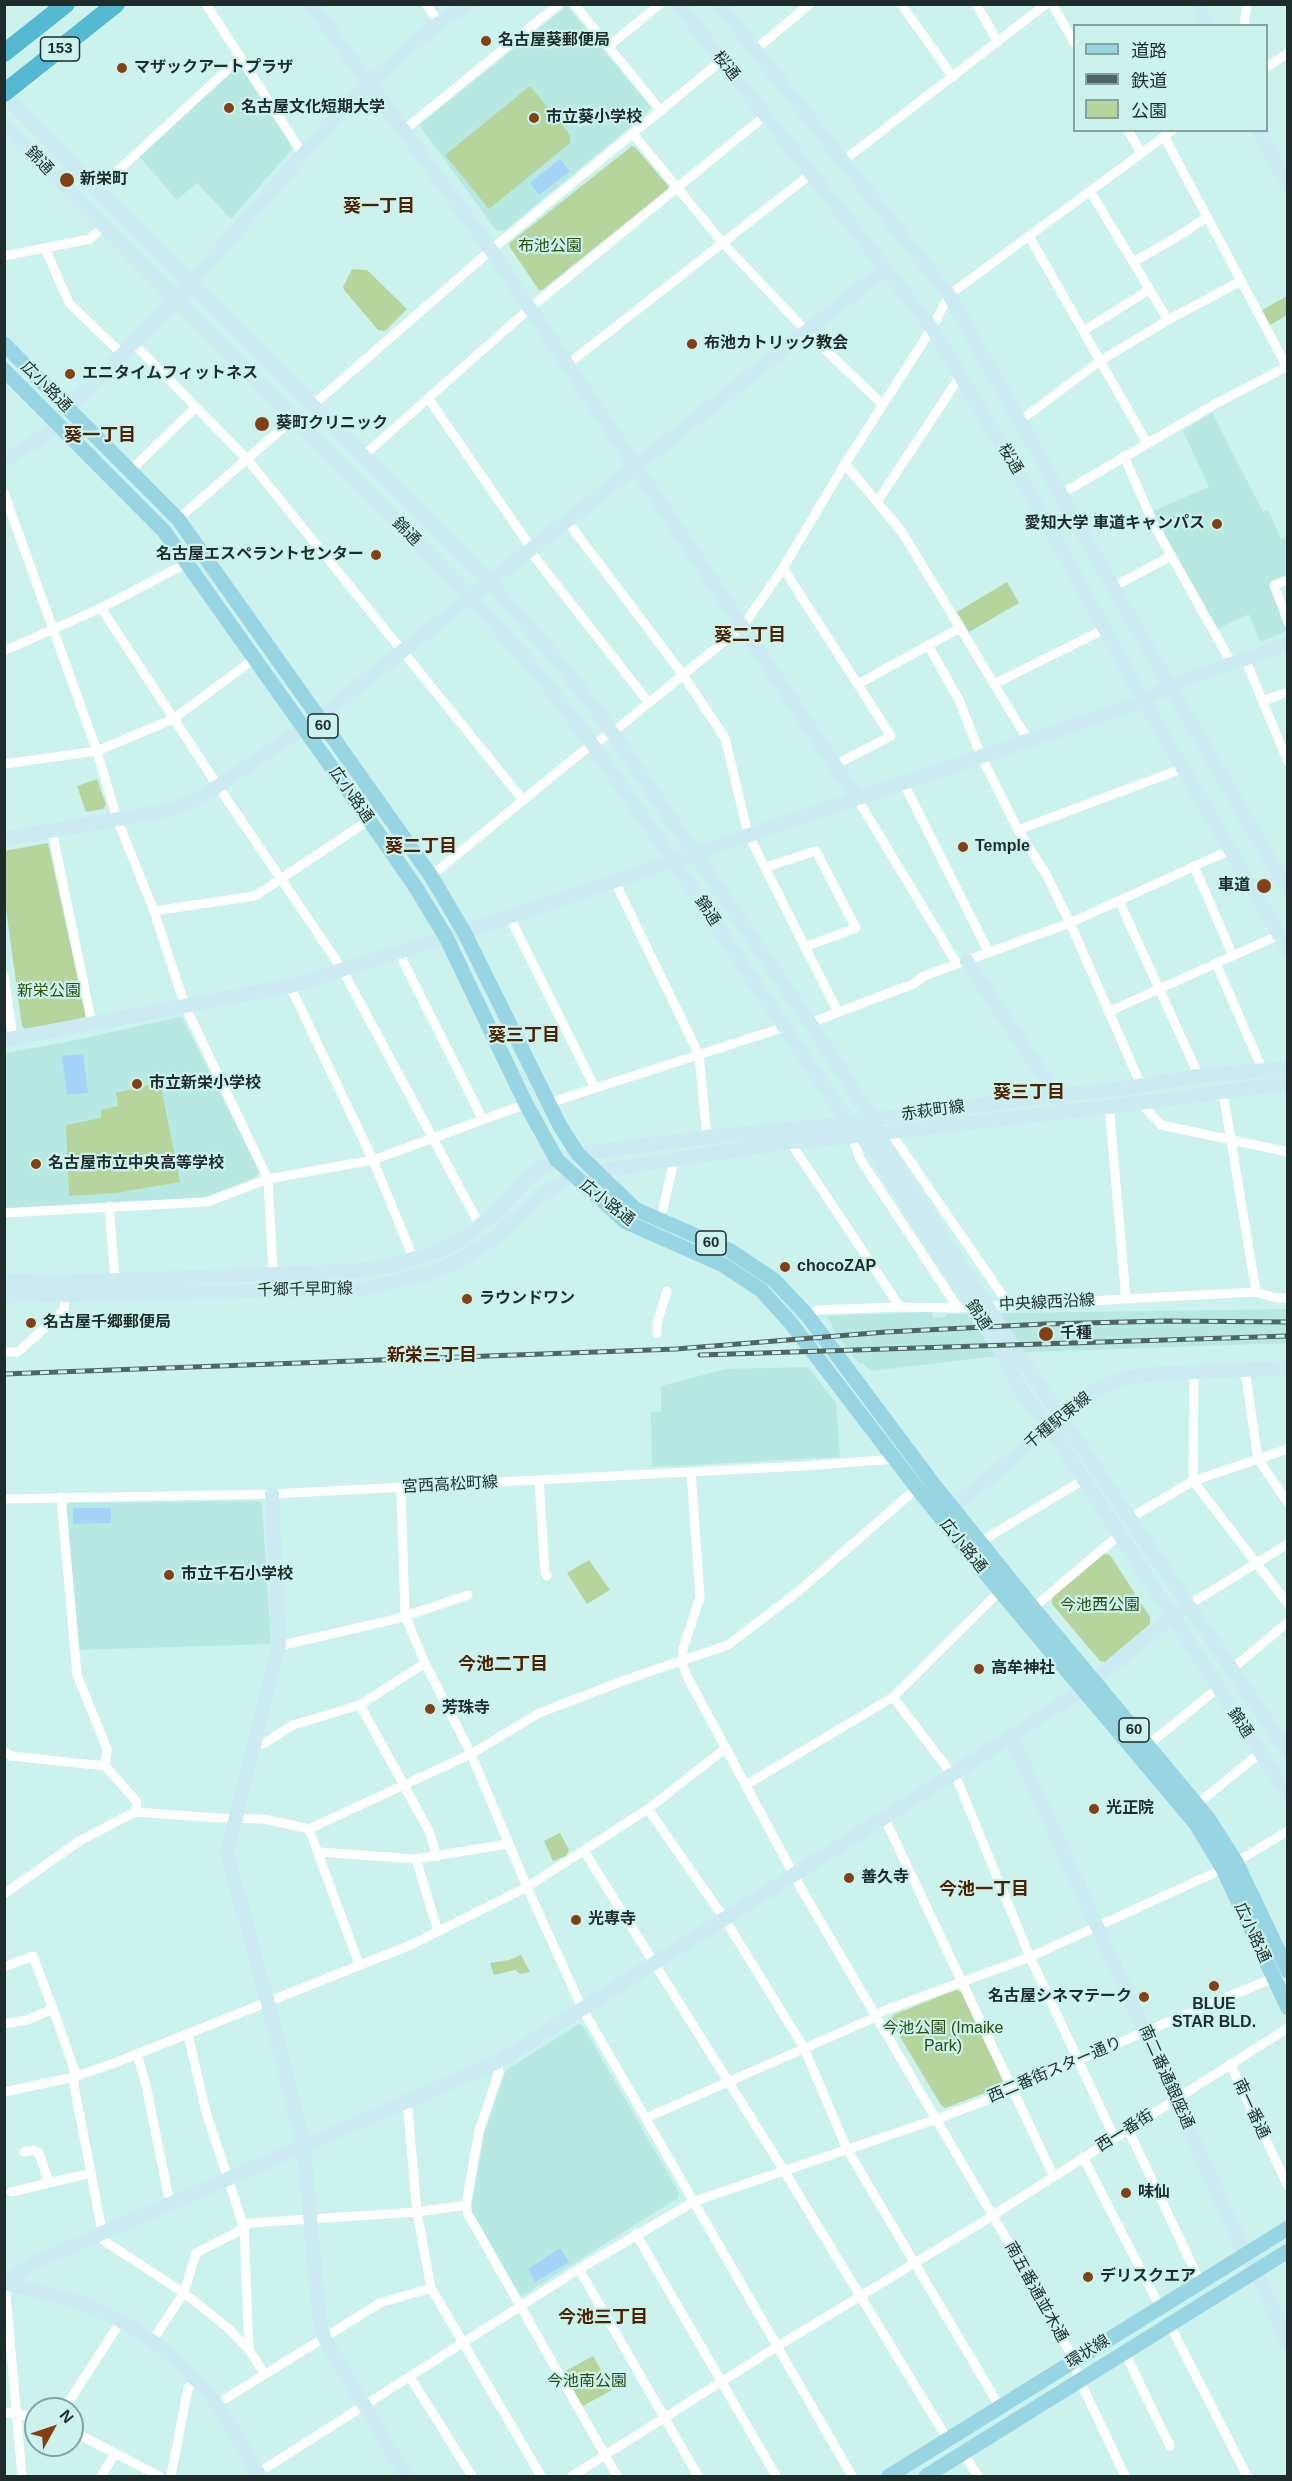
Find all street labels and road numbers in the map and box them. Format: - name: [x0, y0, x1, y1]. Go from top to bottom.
- road number: 153: [40, 37, 80, 61]
- street label: 桜通: [708, 48, 744, 84]
- street label: 錦通: [21, 143, 57, 179]
- street label: 広小路通: [17, 358, 75, 416]
- street label: 桜通: [994, 440, 1026, 478]
- street label: 錦通: [388, 514, 424, 550]
- road number: 60: [308, 714, 338, 738]
- street label: 広小路通: [325, 763, 377, 827]
- street label: 錦通: [690, 892, 724, 930]
- street label: 赤萩町線: [900, 1097, 966, 1125]
- street label: 広小路通: [576, 1176, 638, 1230]
- road number: 60: [696, 1231, 726, 1255]
- street label: 千郷千早町線: [257, 1280, 353, 1300]
- street label: 中央線西沿線: [999, 1291, 1095, 1315]
- street label: 錦通: [961, 1296, 995, 1334]
- street label: 千種駅東線: [1021, 1388, 1095, 1454]
- street label: 宮西高松町線: [402, 1473, 498, 1497]
- street label: 広小路通: [935, 1515, 991, 1577]
- street label: 錦通: [1223, 1704, 1257, 1742]
- road number: 60: [1119, 1718, 1149, 1742]
- street label: 広小路通: [1230, 1900, 1274, 1966]
- street label: 南二番通銀座通: [1134, 2022, 1198, 2132]
- street label: 西二番街スター通り: [985, 2033, 1125, 2107]
- street label: 南一番通: [1229, 2076, 1273, 2142]
- street label: 西一番街: [1093, 2106, 1157, 2156]
- street label: 南五番通並木通: [1000, 2238, 1072, 2346]
- street label: 環状線: [1063, 2331, 1113, 2373]

